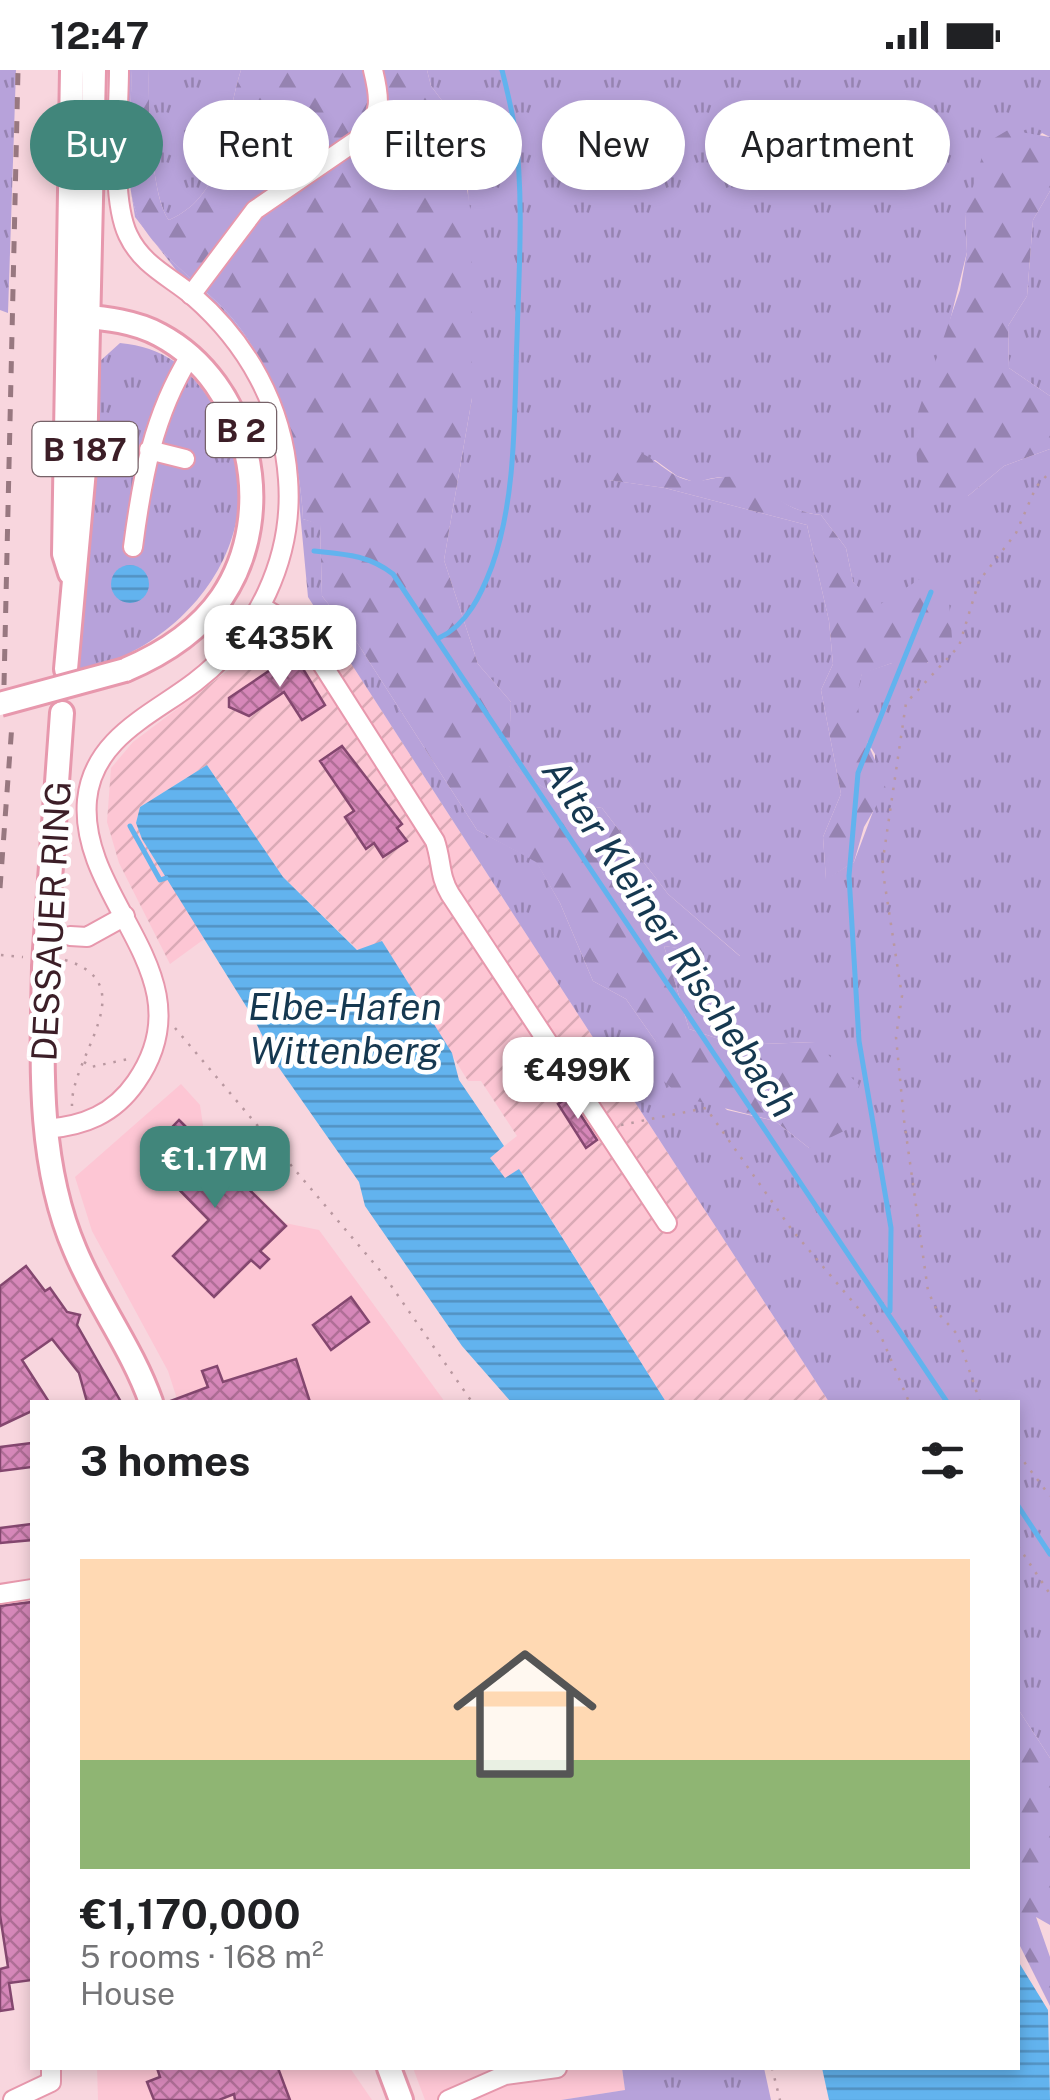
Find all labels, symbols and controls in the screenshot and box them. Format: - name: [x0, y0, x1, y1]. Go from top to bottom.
- text: 12:47: [50, 13, 149, 58]
- chip: Buy: [30, 100, 163, 190]
- chip: Rent: [183, 100, 329, 190]
- chip: Filters: [349, 100, 522, 190]
- chip: New: [542, 100, 685, 190]
- chip: Apartment: [705, 100, 950, 190]
- road number: B 2: [206, 403, 276, 457]
- road number: B 187: [32, 422, 138, 476]
- pin: €435K: [210, 605, 350, 690]
- text: €435K: [226, 619, 334, 656]
- water label: Alter Kleiner Rischebach: [533, 750, 807, 1126]
- street label: DESSAUER RING: [23, 780, 79, 1062]
- water label: Elbe-Hafen Wittenberg: [248, 984, 442, 1073]
- pin: €499K: [508, 1037, 648, 1122]
- text: €499K: [525, 1051, 631, 1088]
- pin: €1.17M: [134, 1126, 296, 1211]
- text: €1.17M: [162, 1140, 268, 1177]
- icon: filters: [915, 1433, 970, 1488]
- text: 3 homes: [80, 1436, 250, 1485]
- icon: home: [435, 1624, 615, 1804]
- text: €1,170,000: [80, 1889, 301, 1938]
- text: 5 rooms · 168 m²: [80, 1938, 324, 1975]
- text: House: [80, 1975, 175, 2012]

